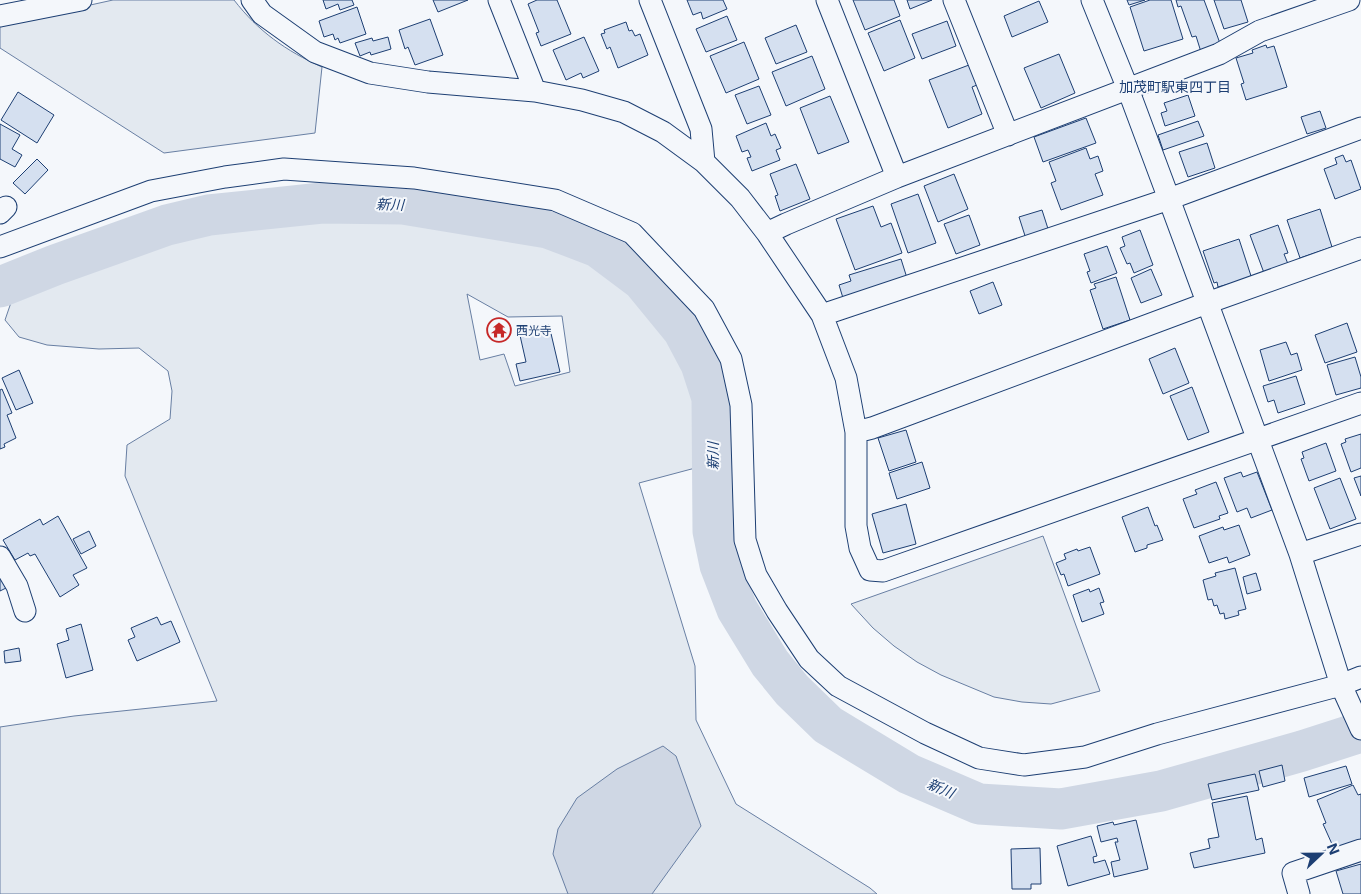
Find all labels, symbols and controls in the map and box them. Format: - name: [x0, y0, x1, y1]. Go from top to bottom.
- district label: 加茂町駅東四丁目: [1119, 78, 1231, 95]
- water label: 新川: [376, 195, 406, 213]
- temple icon: 西光寺: [486, 317, 512, 343]
- place label: 西光寺: [516, 323, 552, 338]
- water label: 新川: [704, 440, 721, 470]
- water label: 新川: [925, 775, 959, 802]
- north arrow: [1296, 829, 1346, 879]
- text: N: [1324, 841, 1343, 857]

